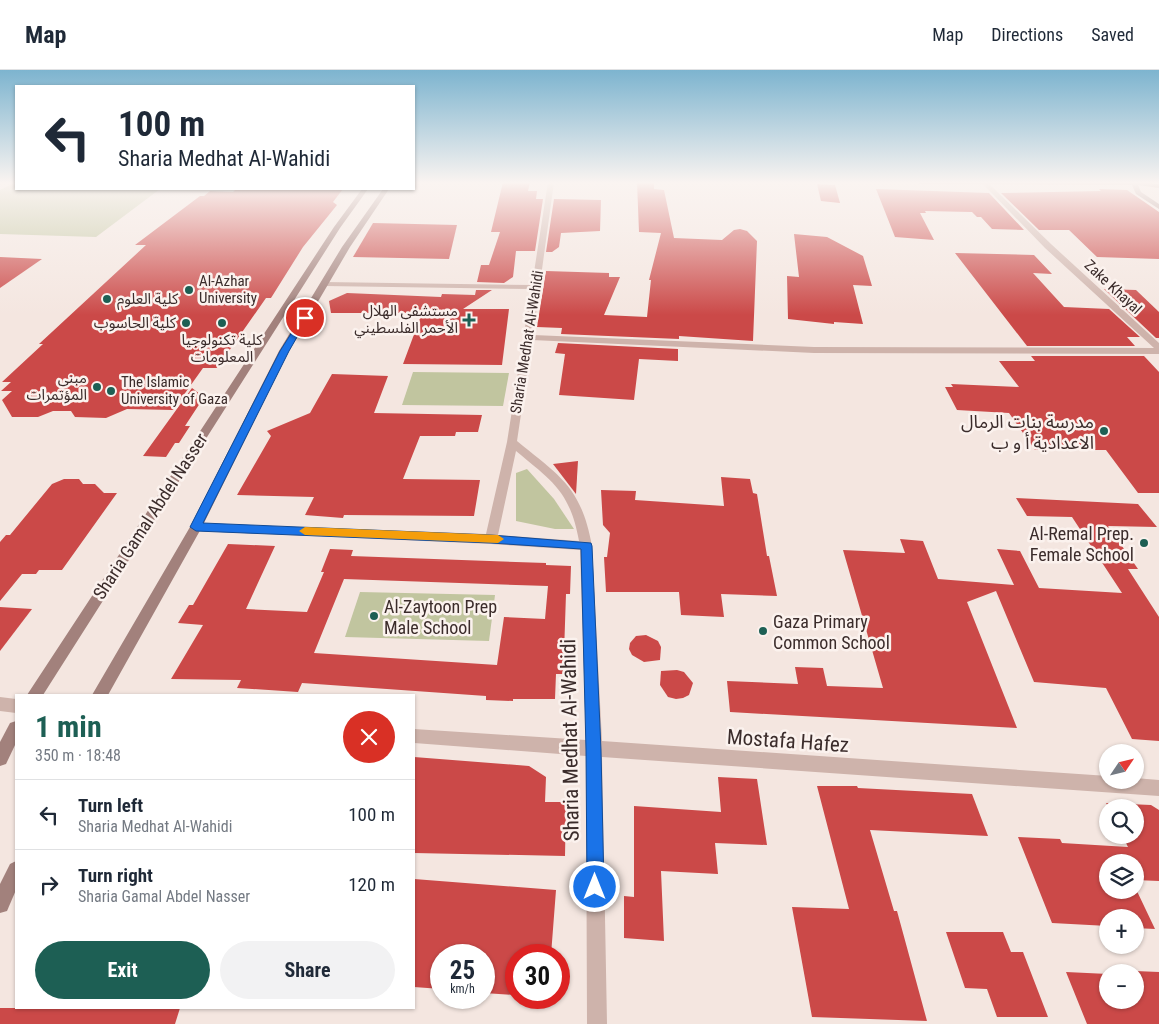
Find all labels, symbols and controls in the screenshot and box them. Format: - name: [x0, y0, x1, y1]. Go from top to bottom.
- text: Map: [25, 21, 66, 49]
- text: Map: [932, 24, 963, 45]
- text: Directions: [991, 24, 1063, 45]
- text: Saved: [1091, 24, 1134, 45]
- text: 100 m: [118, 104, 205, 145]
- icon: left: [35, 105, 100, 170]
- text: Sharia Medhat Al-Wahidi: [118, 146, 330, 171]
- street label: Zake Khayal: [1081, 256, 1145, 318]
- street label: Sharia Medhat Al-Wahidi: [507, 269, 547, 415]
- place label: Al-Azhar University: [199, 272, 257, 307]
- marker: Al-Azhar University: [183, 284, 195, 296]
- place label: كلية العلوم: [117, 290, 179, 310]
- marker: كلية العلوم: [101, 293, 113, 305]
- pin: [284, 297, 326, 339]
- place label: مستشفى الهلال الأحمر الفلسطيني: [354, 302, 458, 339]
- icon: arrive: [291, 304, 319, 332]
- marker: مستشفى الهلال الأحمر الفلسطيني: [462, 313, 476, 327]
- place label: كلية الحاسوب: [94, 314, 177, 332]
- marker: كلية الحاسوب: [180, 317, 192, 329]
- marker: كلية تكنولوجيا المعلومات: [216, 317, 228, 329]
- place label: كلية تكنولوجيا المعلومات: [181, 331, 263, 366]
- place label: مبنى المؤتمرات: [27, 369, 87, 404]
- place label: The Islamic University of Gaza: [121, 373, 228, 408]
- marker: مبنى المؤتمرات: [91, 381, 103, 393]
- marker: The Islamic University of Gaza: [105, 385, 117, 397]
- place label: مدرسة بنات الرمال الاعدادية أ و ب: [961, 411, 1094, 453]
- marker: مدرسة بنات الرمال الاعدادية أ و ب: [1098, 425, 1110, 437]
- street label: Sharia Gamal Abdel Nasser: [88, 429, 212, 603]
- place label: Al-Remal Prep. Female School: [1029, 523, 1134, 565]
- marker: Al-Remal Prep. Female School: [1138, 537, 1150, 549]
- place label: Al-Zaytoon Prep Male School: [384, 596, 497, 638]
- marker: Al-Zaytoon Prep Male School: [368, 610, 380, 622]
- place label: Gaza Primary Common School: [773, 611, 890, 653]
- marker: Gaza Primary Common School: [757, 625, 769, 637]
- street label: Sharia Medhat Al-Wahidi: [556, 639, 584, 841]
- text: 1 min: [35, 709, 102, 744]
- button: close: [343, 711, 395, 763]
- street label: Mostafa Hafez: [726, 725, 850, 757]
- north arrow: [1099, 744, 1144, 789]
- map controls: [1099, 744, 1144, 1009]
- text: 350 m · 18:48: [35, 746, 121, 765]
- text: Turn left: [78, 794, 143, 817]
- button: search: [1099, 799, 1144, 844]
- icon: left: [35, 801, 63, 829]
- text: 100 m: [348, 803, 395, 826]
- text: Sharia Medhat Al-Wahidi: [78, 817, 232, 836]
- button: layers: [1099, 854, 1144, 899]
- position arrow: [568, 860, 620, 912]
- text: Turn right: [78, 864, 153, 887]
- icon: right: [35, 871, 63, 899]
- text: 120 m: [348, 873, 395, 896]
- text: Sharia Gamal Abdel Nasser: [78, 887, 250, 906]
- button: +: [1099, 909, 1144, 954]
- button: Exit: [35, 941, 210, 999]
- button: Share: [220, 941, 395, 999]
- speed limit sign: 30: [505, 944, 570, 1009]
- text: 25: [450, 956, 475, 985]
- button: −: [1099, 964, 1144, 1009]
- text: km/h: [450, 982, 475, 996]

